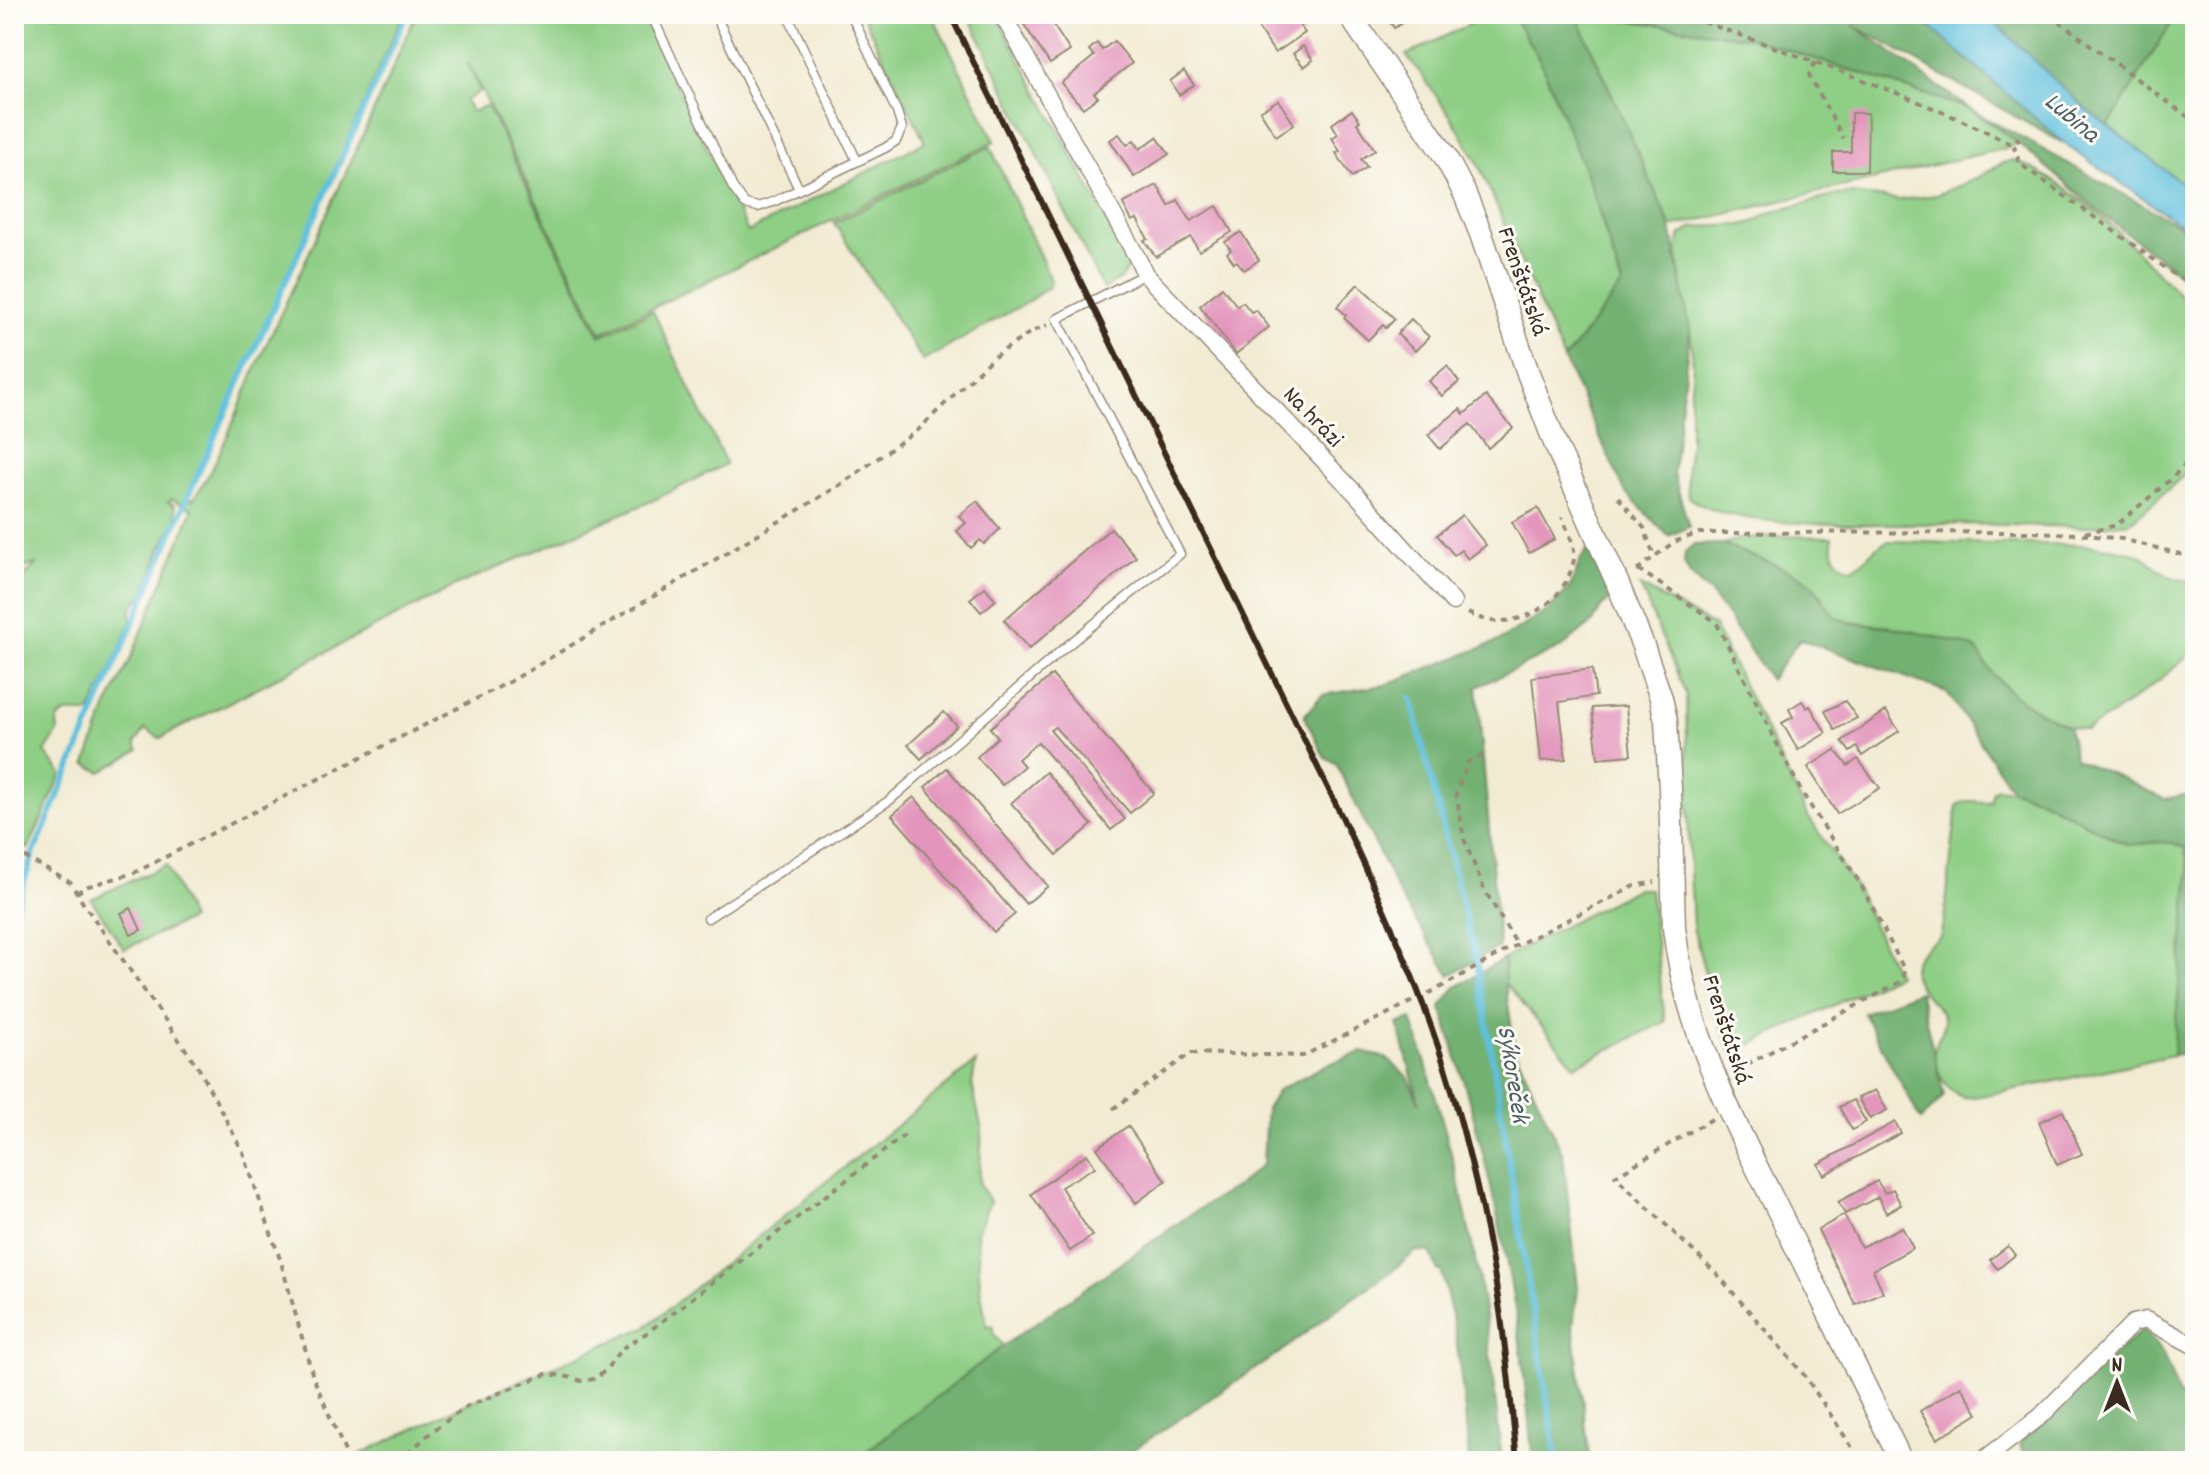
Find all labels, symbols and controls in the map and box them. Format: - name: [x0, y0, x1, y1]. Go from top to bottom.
- water label: Lubina: [2035, 85, 2108, 154]
- street label: Frenštátská: [1487, 223, 1556, 341]
- street label: Na hrázi: [1274, 380, 1350, 457]
- street label: Frenštátská: [1691, 971, 1759, 1089]
- water label: Sýkoreček: [1486, 1023, 1538, 1128]
- north arrow: [2077, 1343, 2157, 1423]
- text: N: [2112, 1351, 2123, 1382]

